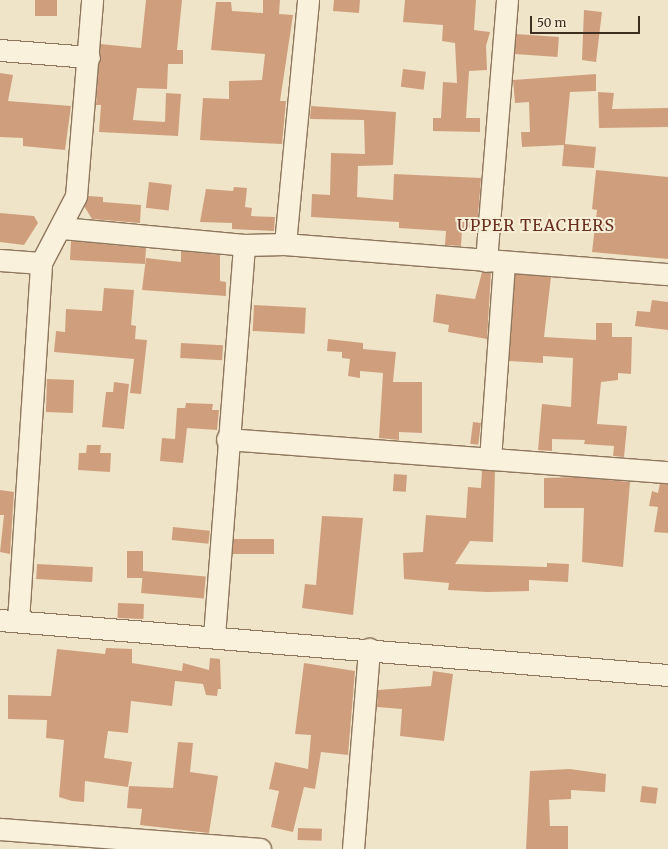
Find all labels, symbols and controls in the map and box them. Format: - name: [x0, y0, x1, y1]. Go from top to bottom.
- scale bar: [532, 8, 642, 34]
- text: 50 m: [537, 15, 566, 30]
- district label: UPPER TEACHERS: [457, 215, 615, 235]

